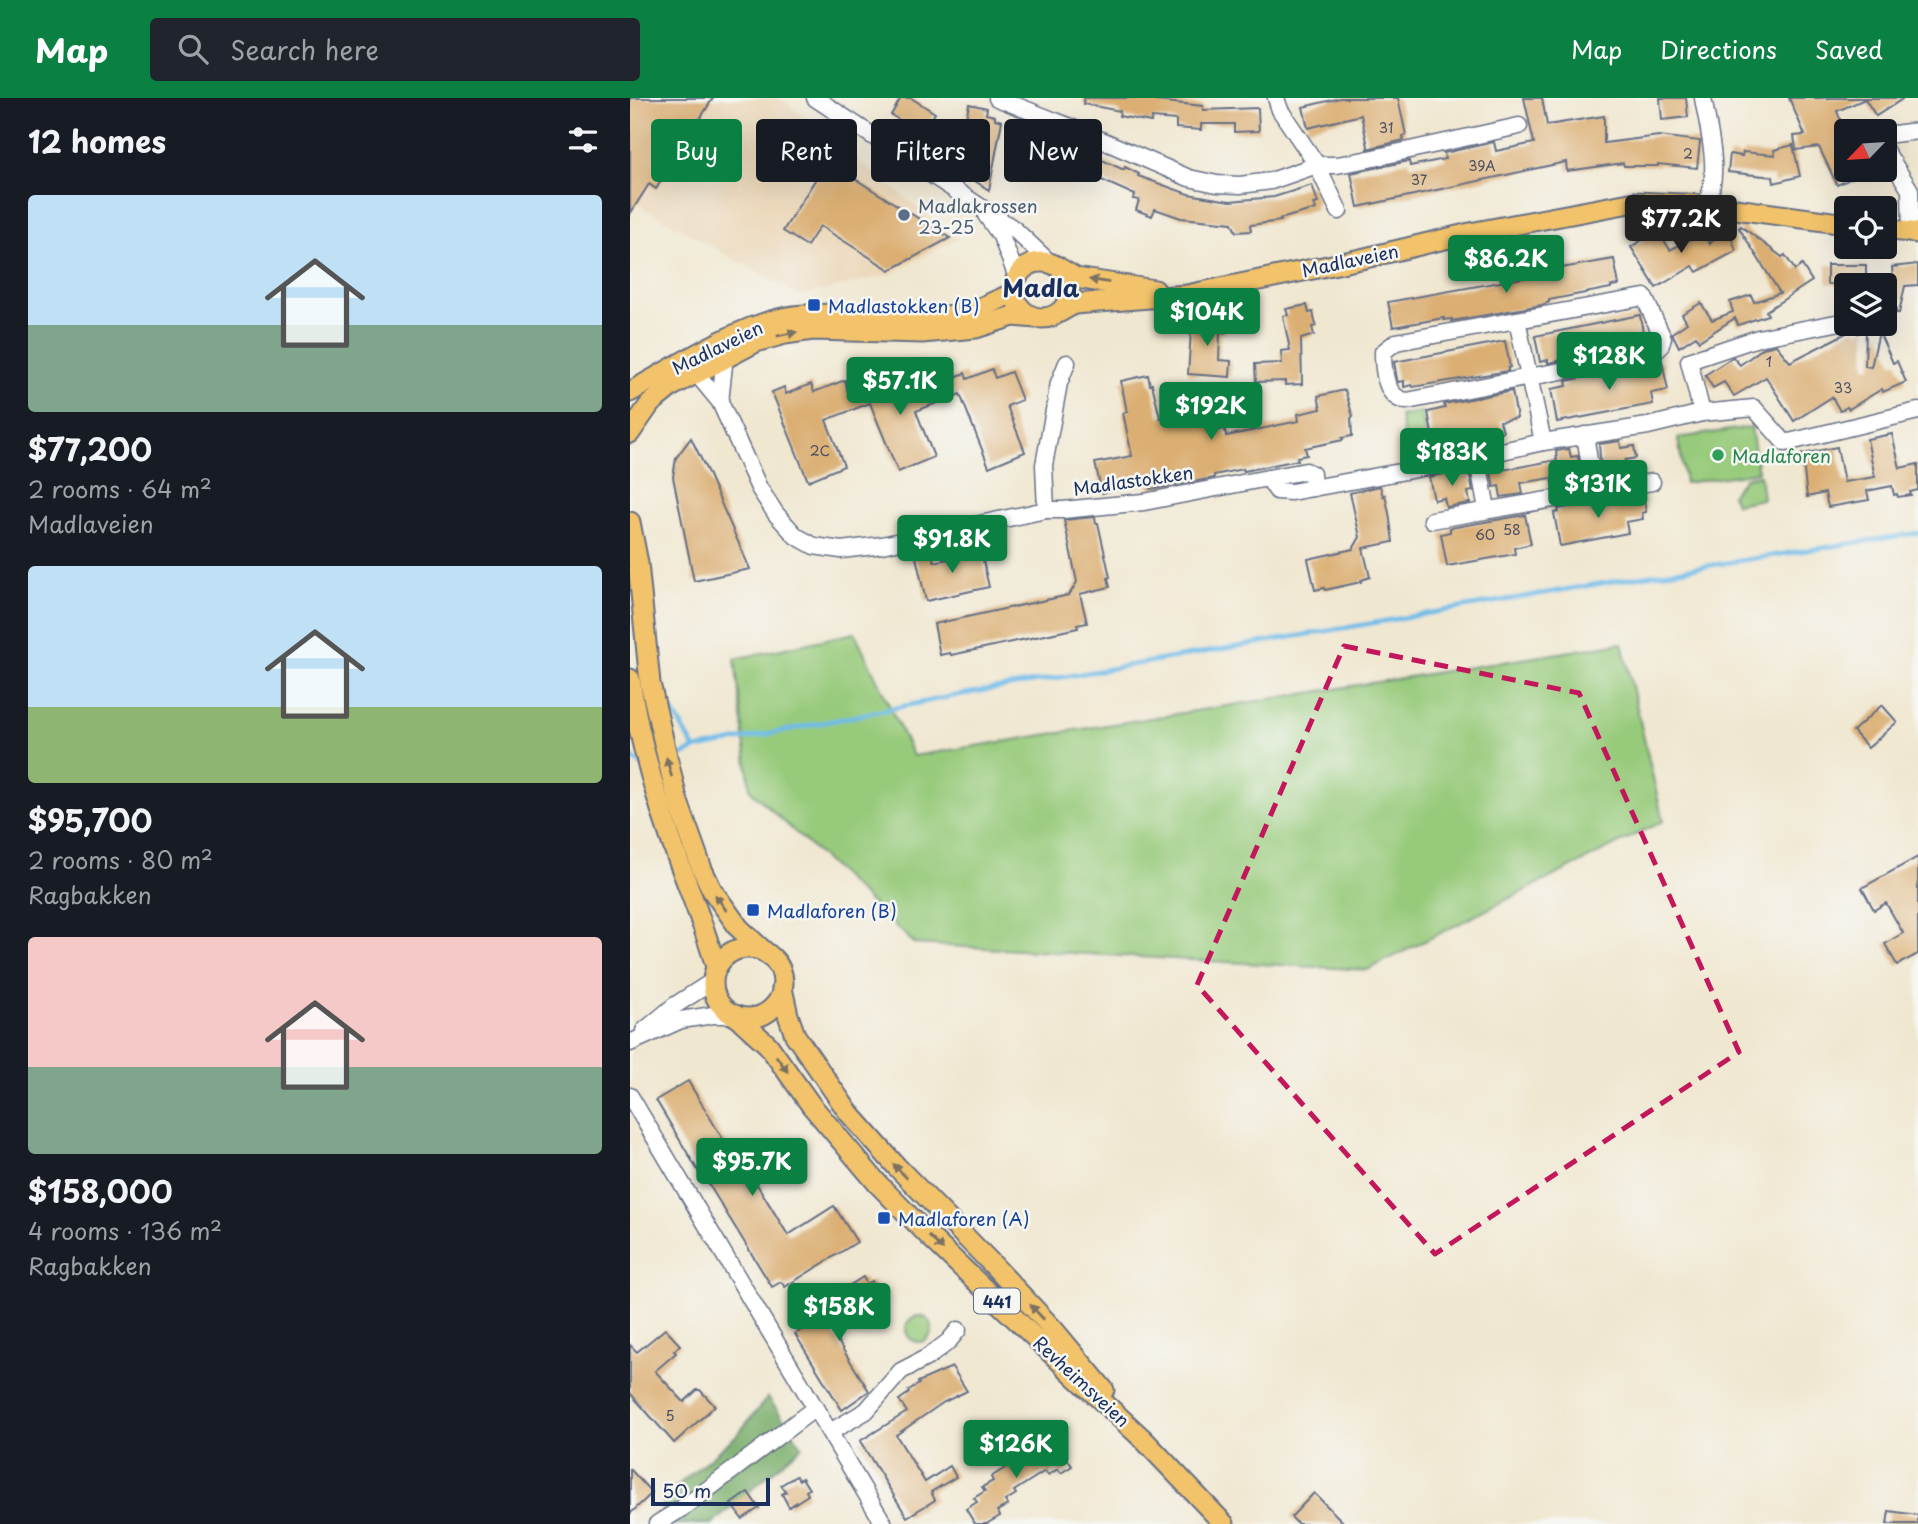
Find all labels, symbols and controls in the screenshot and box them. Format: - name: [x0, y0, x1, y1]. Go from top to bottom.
- search box: [150, 18, 640, 81]
- text: Map: [35, 24, 108, 74]
- icon: search: [174, 30, 212, 68]
- text: Search here: [230, 30, 379, 69]
- text: Map: [1571, 31, 1622, 67]
- text: Directions: [1660, 31, 1777, 67]
- text: Saved: [1815, 31, 1883, 67]
- house number: 31: [1379, 117, 1393, 138]
- text: 12 homes: [28, 118, 166, 163]
- chip: Buy: [651, 119, 742, 182]
- chip: Rent: [756, 119, 857, 182]
- chip: Filters: [871, 119, 990, 182]
- chip: New: [1004, 119, 1102, 182]
- north arrow: [1834, 119, 1897, 182]
- map controls: [1834, 119, 1897, 336]
- icon: filters: [564, 121, 602, 159]
- house number: 2: [1683, 143, 1693, 164]
- house number: 39A: [1468, 155, 1496, 176]
- house number: 37: [1411, 169, 1428, 190]
- place label: Madlakrossen 23-25: [918, 192, 1038, 240]
- pin: $77.2K: [1624, 195, 1738, 255]
- button: locate: [1834, 196, 1897, 259]
- text: $77.2K: [1641, 200, 1721, 235]
- marker: Madlakrossen 23-25: [896, 207, 912, 223]
- pin: $86.2K: [1449, 236, 1563, 295]
- street label: Madlaveien: [1299, 237, 1401, 283]
- icon: home: [252, 240, 378, 366]
- text: $86.2K: [1464, 240, 1548, 275]
- district label: Madla: [1003, 269, 1080, 305]
- button: layers: [1834, 273, 1897, 336]
- one-way arrow: [1088, 275, 1110, 286]
- pin: $104K: [1158, 288, 1256, 348]
- place label: Madlastokken (B): [828, 292, 980, 319]
- text: $104K: [1170, 293, 1244, 328]
- marker: Madlastokken (B): [806, 297, 822, 313]
- street label: Madlaveien: [667, 313, 767, 381]
- one-way arrow: [776, 329, 798, 340]
- pin: $128K: [1560, 332, 1658, 392]
- text: $128K: [1573, 337, 1645, 372]
- house number: 1: [1766, 351, 1772, 372]
- pin: $57.1K: [843, 358, 957, 417]
- text: $57.1K: [863, 362, 937, 397]
- house number: 33: [1834, 377, 1852, 398]
- pin: $192K: [1162, 382, 1260, 442]
- text: $192K: [1175, 387, 1247, 422]
- text: $77,200: [28, 426, 152, 471]
- pin: $183K: [1403, 428, 1501, 488]
- text: $183K: [1416, 433, 1488, 468]
- house number: 2C: [810, 440, 830, 461]
- place label: Madlaforen: [1732, 442, 1831, 469]
- marker: Madlaforen: [1710, 447, 1726, 463]
- street label: Madlastokken: [1071, 458, 1195, 502]
- pin: $131K: [1549, 460, 1647, 520]
- text: $131K: [1564, 465, 1632, 500]
- text: 2 rooms · 64 m²: [28, 471, 212, 506]
- text: Madlaveien: [28, 506, 154, 541]
- pin: $91.8K: [895, 516, 1009, 575]
- house number: 58: [1503, 519, 1521, 540]
- text: $91.8K: [913, 520, 991, 555]
- house number: 60: [1475, 524, 1495, 545]
- icon: home: [252, 611, 378, 737]
- one-way arrow: [663, 756, 674, 778]
- text: $95,700: [28, 797, 152, 842]
- text: 2 rooms · 80 m²: [28, 842, 213, 877]
- text: Ragbakken: [28, 877, 152, 912]
- one-way arrow: [714, 894, 728, 912]
- place label: Madlaforen (B): [767, 897, 897, 924]
- marker: Madlaforen (B): [745, 902, 761, 918]
- icon: home: [252, 982, 378, 1108]
- one-way arrow: [775, 1055, 789, 1074]
- pin: $95.7K: [695, 1138, 809, 1198]
- text: $95.7K: [712, 1143, 792, 1178]
- one-way arrow: [893, 1163, 909, 1180]
- text: $158,000: [28, 1168, 173, 1213]
- place label: Madlaforen (A): [898, 1205, 1030, 1232]
- marker: Madlaforen (A): [876, 1210, 892, 1226]
- text: 4 rooms · 136 m²: [28, 1213, 222, 1248]
- one-way arrow: [927, 1235, 945, 1251]
- text: Ragbakken: [28, 1248, 152, 1283]
- pin: $158K: [790, 1284, 888, 1343]
- text: $158K: [803, 1288, 875, 1323]
- road number: 441: [974, 1288, 1020, 1314]
- one-way arrow: [1030, 1304, 1046, 1321]
- street label: Revheimsveien: [1028, 1329, 1136, 1433]
- house number: 5: [665, 1405, 675, 1426]
- pin: $126K: [967, 1420, 1065, 1480]
- text: $126K: [979, 1425, 1053, 1460]
- scale bar: [651, 1475, 770, 1507]
- text: 50 m: [662, 1476, 711, 1504]

